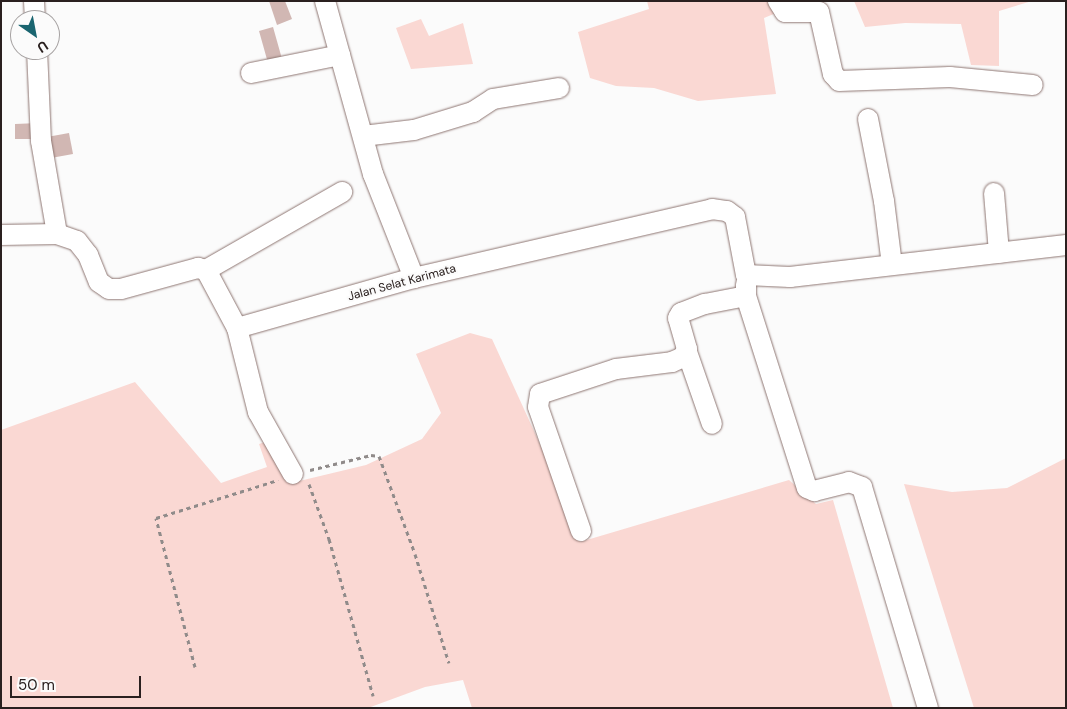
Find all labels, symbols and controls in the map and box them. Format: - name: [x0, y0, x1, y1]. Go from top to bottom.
- north arrow: [10, 10, 60, 60]
- text: U: [34, 37, 52, 57]
- street label: Jalan Selat Karimata: [346, 262, 458, 304]
- scale bar: [12, 666, 144, 698]
- text: 50 m: [18, 675, 55, 695]

